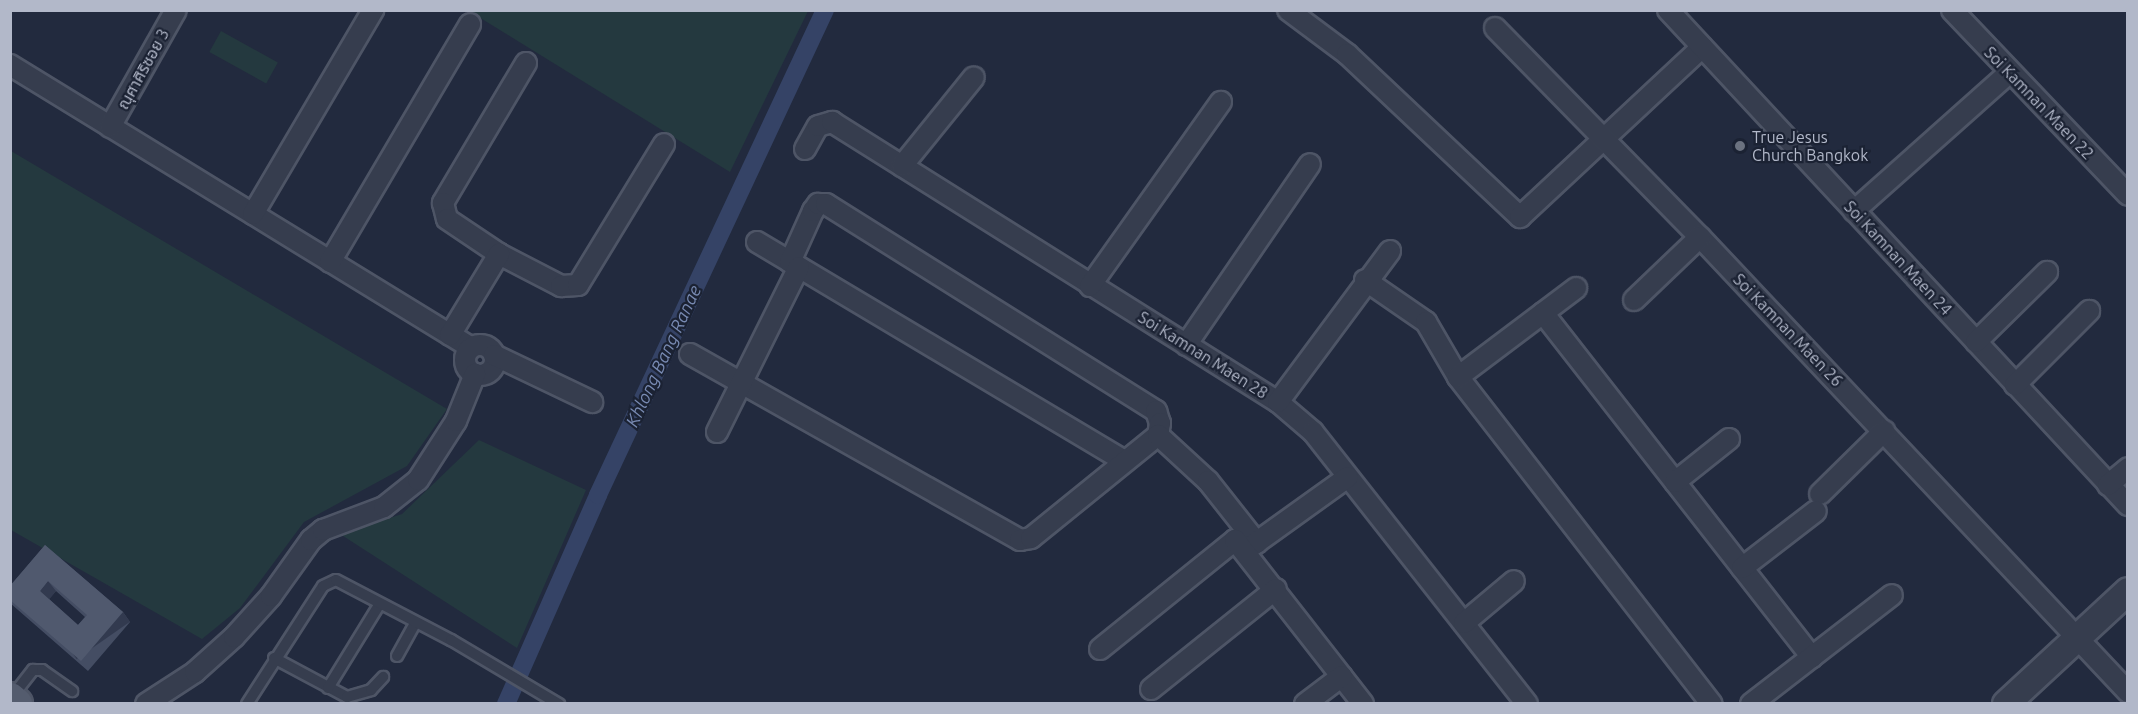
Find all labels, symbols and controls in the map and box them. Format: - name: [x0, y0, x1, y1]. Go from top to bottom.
- street label: ณุศาศิริซอย 3: [113, 25, 173, 113]
- street label: Soi Kamnan Maen 22: [1980, 43, 2098, 163]
- place label: True Jesus Church Bangkok: [1752, 127, 1868, 165]
- marker: True Jesus Church Bangkok: [1733, 139, 1747, 153]
- street label: Soi Kamnan Maen 24: [1840, 197, 1956, 319]
- street label: Soi Kamnan Maen 26: [1729, 270, 1847, 390]
- water label: Khlong Bang Ranae: [621, 282, 705, 430]
- street label: Soi Kamnan Maen 28: [1135, 307, 1271, 403]

